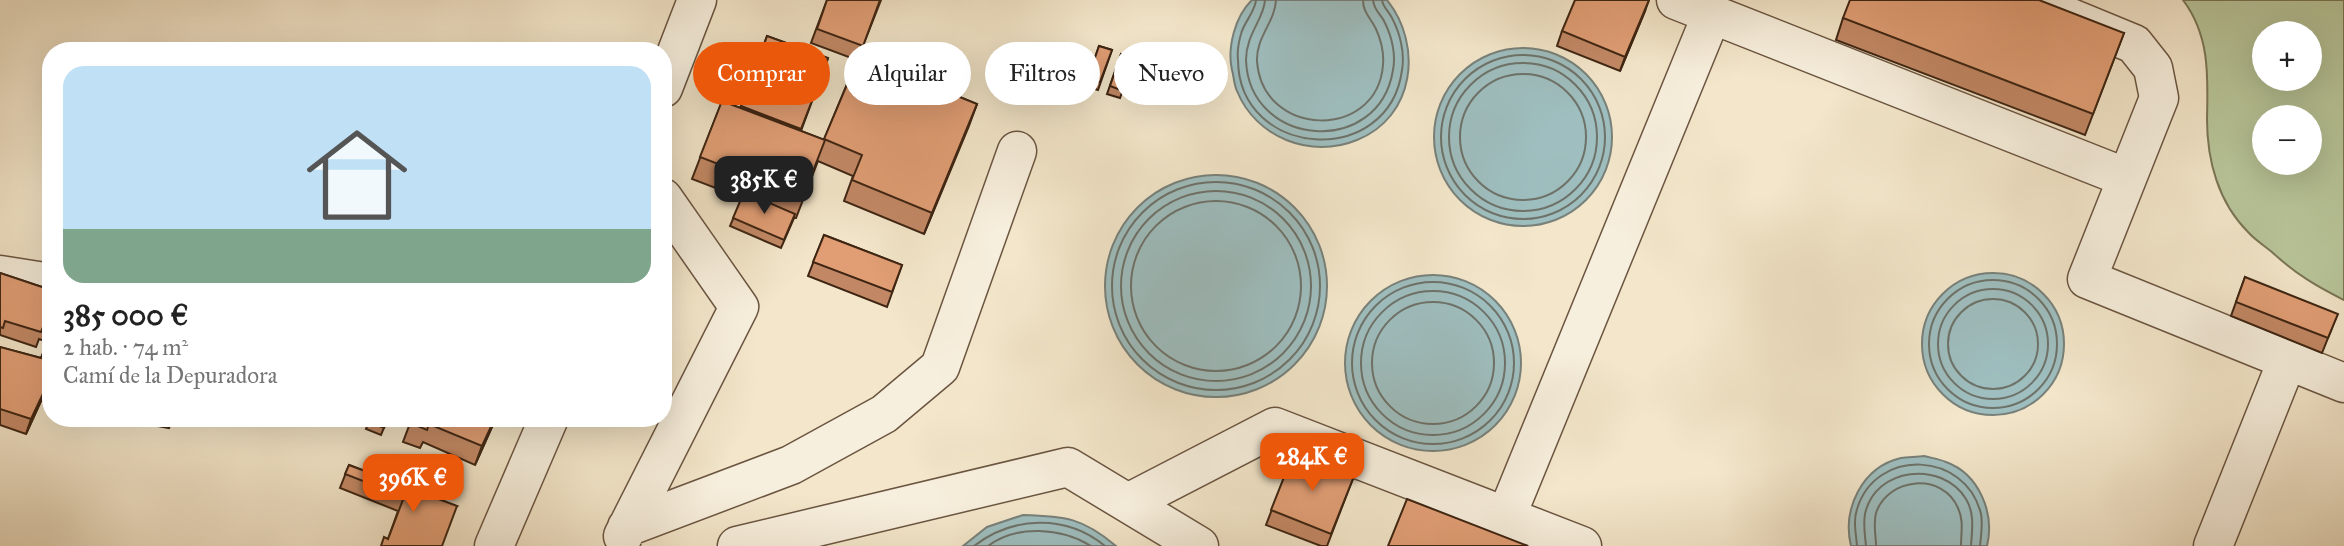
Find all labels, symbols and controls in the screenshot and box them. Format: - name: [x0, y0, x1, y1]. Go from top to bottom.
- map controls: [2252, 21, 2322, 175]
- button: +: [2252, 21, 2322, 91]
- chip: Comprar: [693, 42, 830, 105]
- chip: Alquilar: [844, 42, 971, 105]
- chip: Filtros: [985, 42, 1100, 105]
- chip: Nuevo: [1114, 42, 1228, 105]
- button: −: [2252, 105, 2322, 175]
- icon: home: [294, 112, 420, 238]
- pin: 385K €: [707, 156, 821, 216]
- text: 385K €: [730, 165, 798, 193]
- text: 385 000 €: [63, 297, 188, 333]
- text: 2 hab. · 74 m²: [63, 333, 188, 361]
- text: Camí de la Depuradora: [63, 361, 277, 389]
- pin: 284K €: [1255, 434, 1369, 493]
- text: 284K €: [1276, 442, 1348, 470]
- pin: 396K €: [356, 454, 470, 514]
- text: 396K €: [379, 463, 447, 491]

